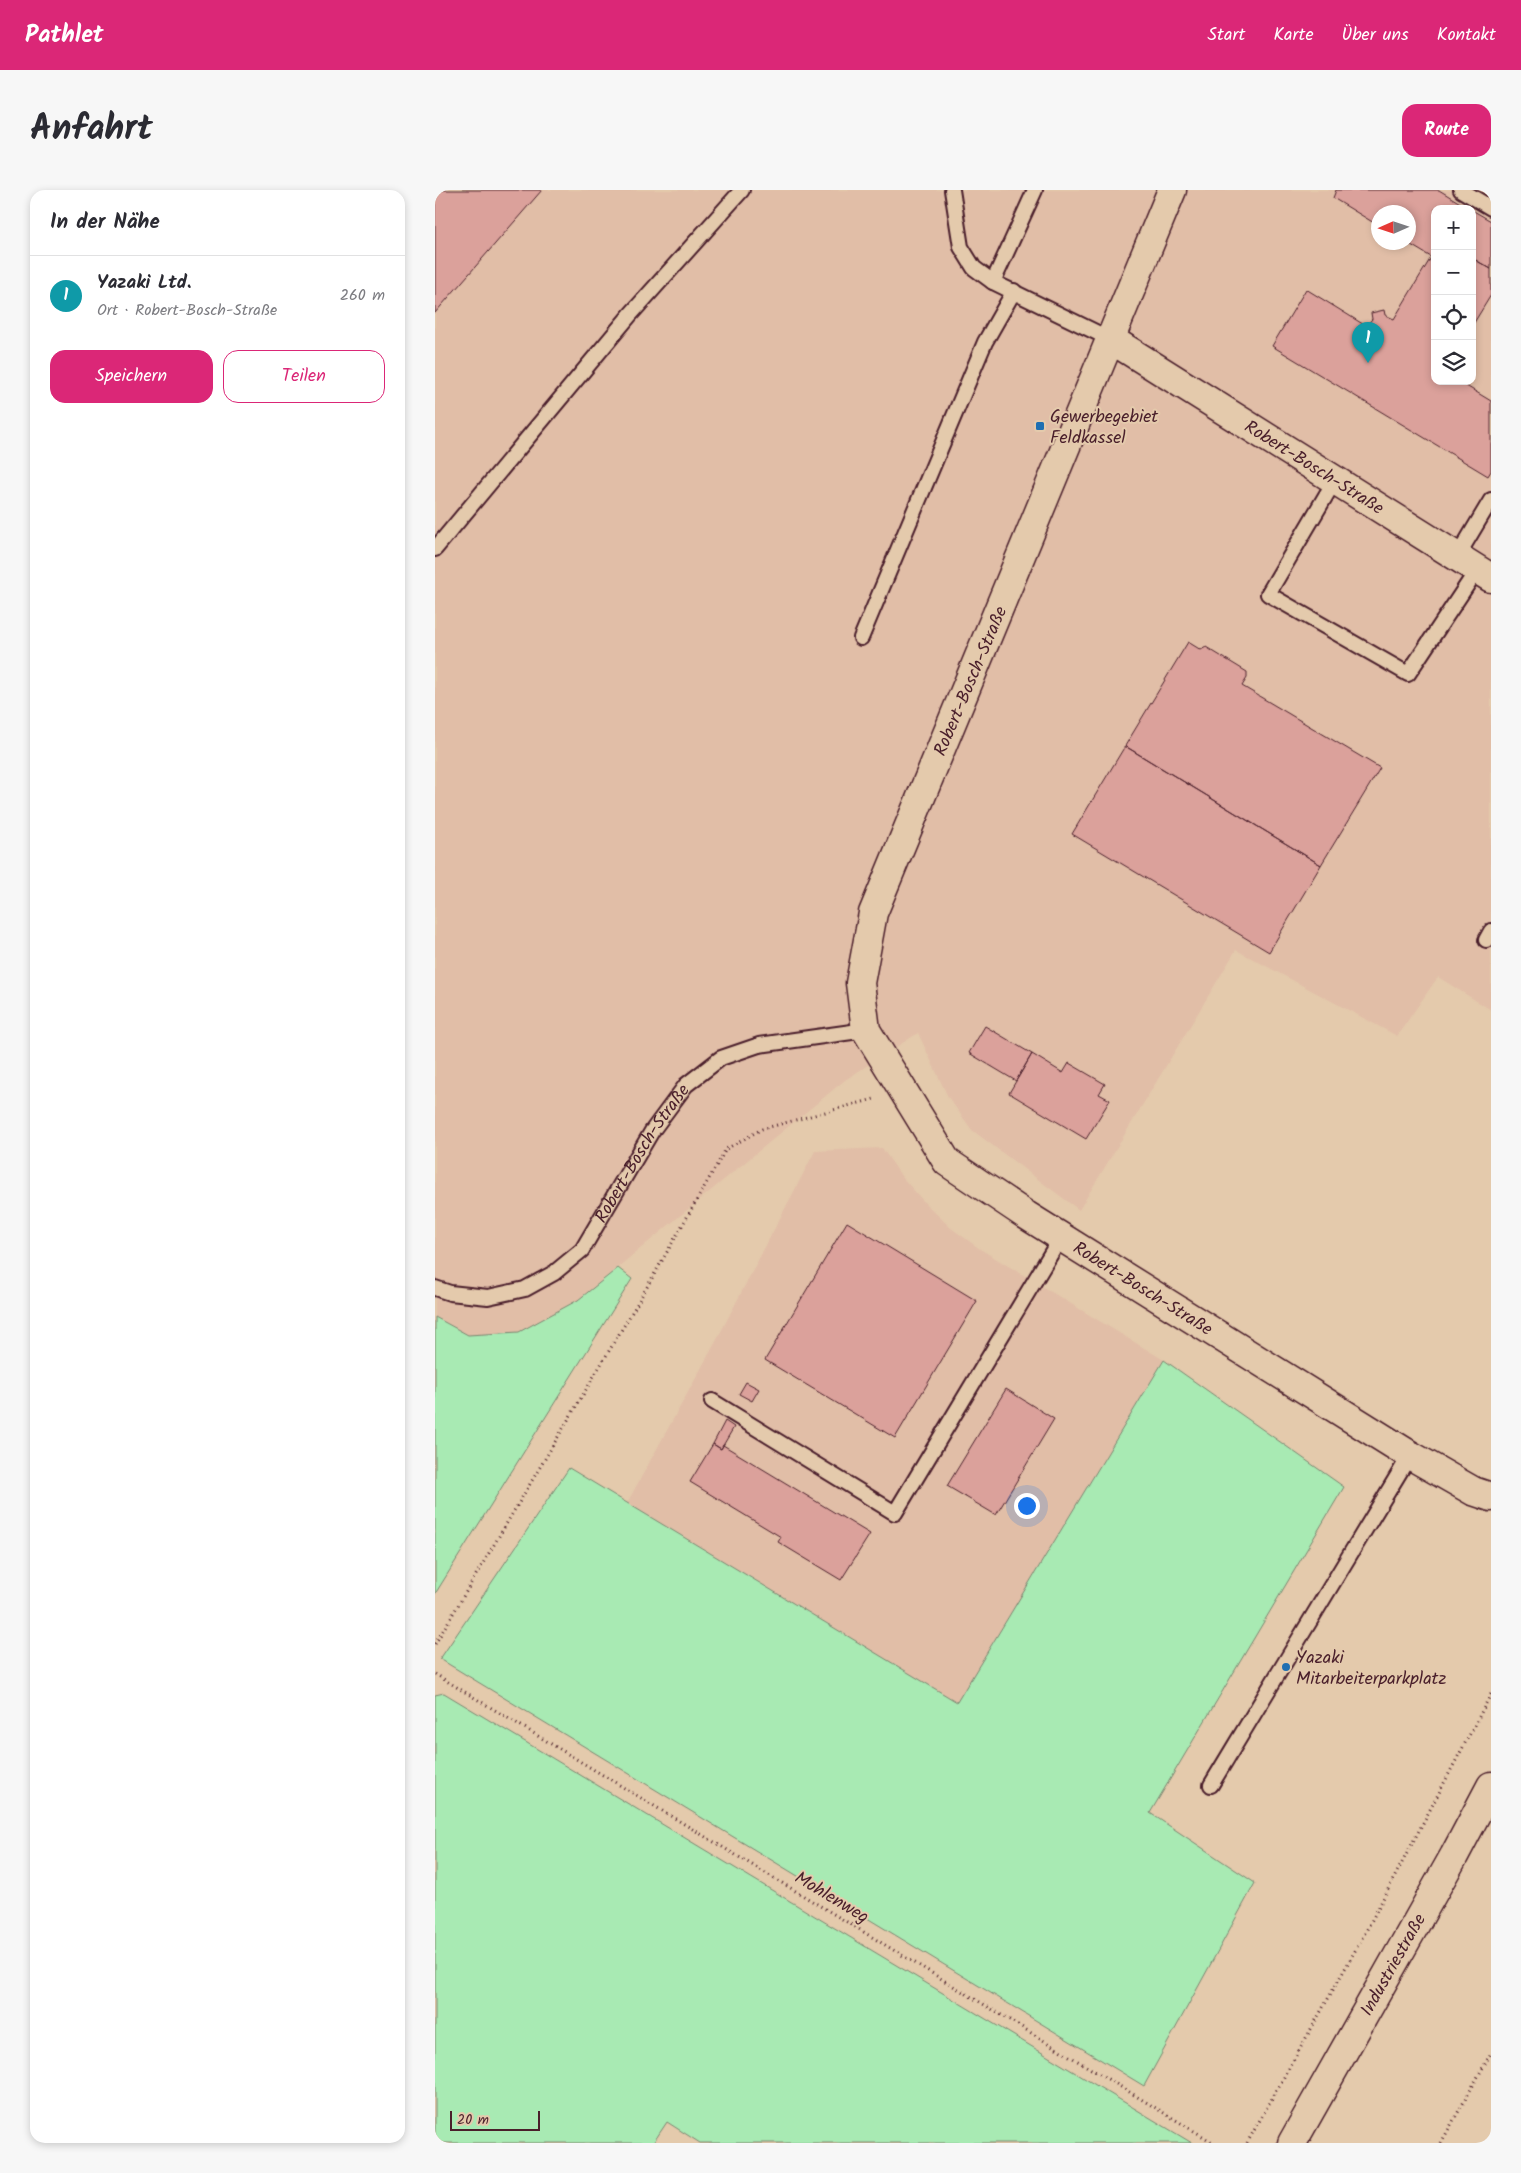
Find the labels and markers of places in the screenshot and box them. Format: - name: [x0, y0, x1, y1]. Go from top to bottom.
- pin: 1: [1352, 322, 1384, 363]
- place label: Gewerbegebiet Feldkassel: [1050, 403, 1159, 453]
- marker: Gewerbegebiet Feldkassel: [1034, 420, 1046, 432]
- place label: Yazaki Mitarbeiterparkplatz: [1296, 1644, 1447, 1694]
- marker: Yazaki Mitarbeiterparkplatz: [1280, 1661, 1292, 1673]

